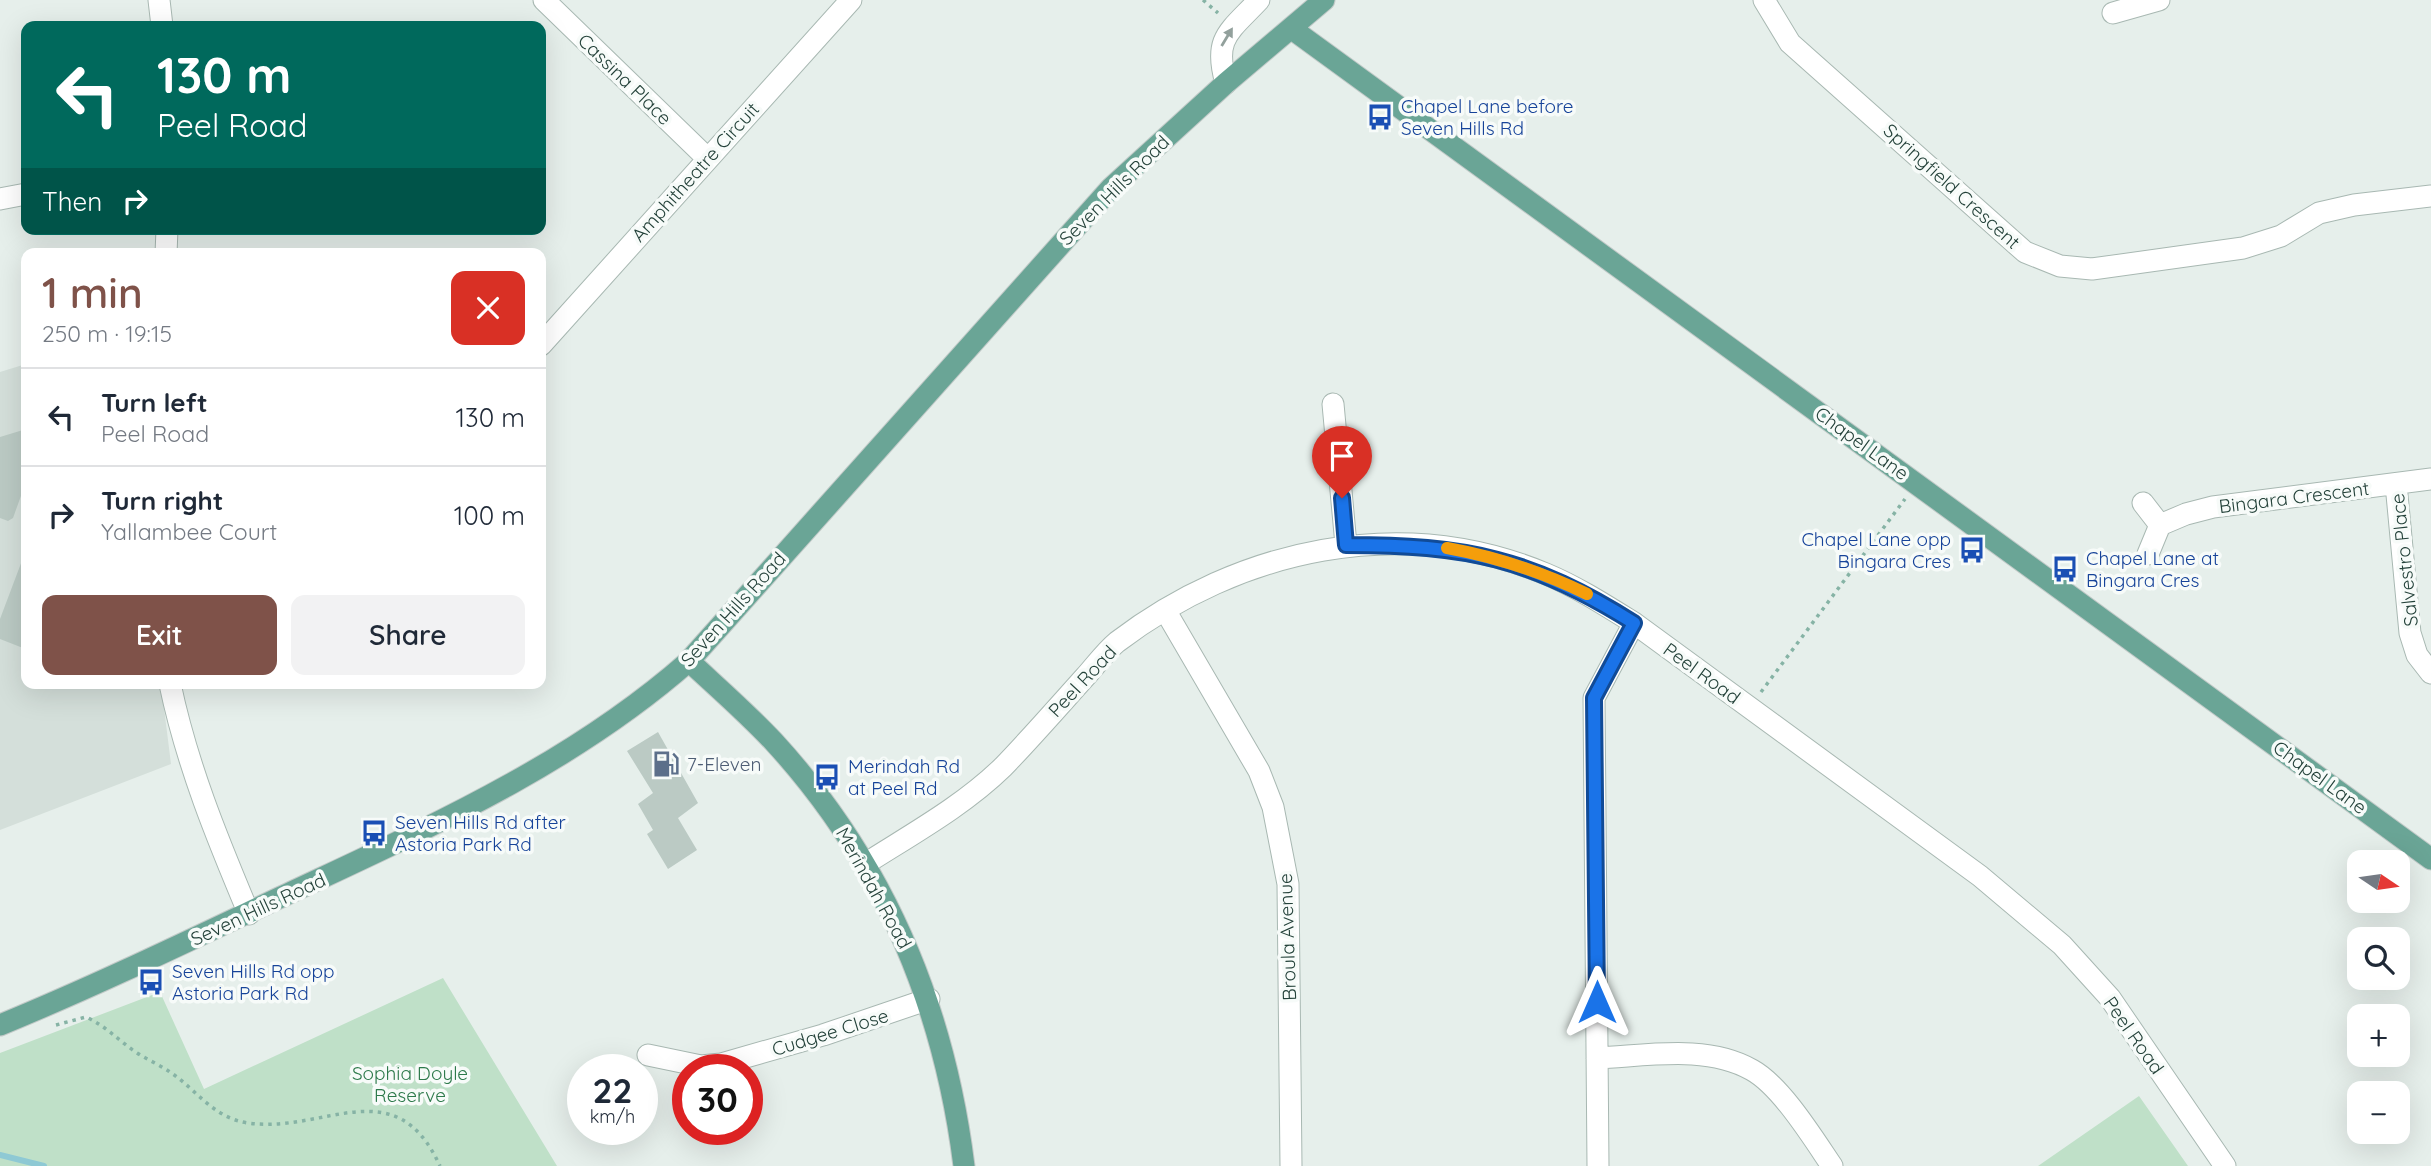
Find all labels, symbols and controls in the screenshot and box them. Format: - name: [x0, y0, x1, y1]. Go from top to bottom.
- street label: Cassina Place: [573, 28, 677, 130]
- one-way arrow: [1221, 28, 1233, 47]
- text: 130 m: [157, 44, 291, 105]
- icon: left: [42, 49, 133, 140]
- place label: Chapel Lane before Seven Hills Rd: [1401, 94, 1574, 140]
- street label: Amphitheatre Circuit: [626, 97, 764, 247]
- bus stop icon: Chapel Lane before Seven Hills Rd: [1365, 102, 1395, 132]
- text: Peel Road: [157, 105, 307, 145]
- street label: Springfield Crescent: [1879, 118, 2025, 254]
- street label: Seven Hills Road: [1054, 130, 1174, 250]
- icon: right: [116, 182, 154, 220]
- text: Then: [42, 185, 102, 218]
- text: 1 min: [42, 266, 143, 319]
- button: close: [451, 271, 525, 345]
- text: 250 m · 19:15: [42, 319, 172, 348]
- text: Turn left: [101, 386, 208, 419]
- icon: left: [42, 398, 80, 436]
- text: 130 m: [455, 401, 525, 434]
- street label: Chapel Lane: [1811, 401, 1913, 485]
- text: Peel Road: [101, 419, 209, 448]
- pin: [1312, 426, 1372, 498]
- icon: arrive: [1323, 437, 1361, 475]
- street label: Bingara Crescent: [2217, 476, 2371, 518]
- text: Turn right: [101, 484, 223, 517]
- street label: Salvestro Place: [2385, 492, 2423, 628]
- icon: right: [42, 496, 80, 534]
- text: 100 m: [454, 499, 525, 532]
- text: Yallambee Court: [101, 517, 277, 546]
- place label: Chapel Lane opp Bingara Cres: [1801, 527, 1951, 573]
- bus stop icon: Chapel Lane opp Bingara Cres: [1957, 535, 1987, 565]
- place label: Chapel Lane at Bingara Cres: [2086, 546, 2219, 592]
- street label: Seven Hills Road: [675, 547, 791, 671]
- bus stop icon: Chapel Lane at Bingara Cres: [2050, 554, 2080, 584]
- button: Exit: [42, 595, 277, 675]
- button: Share: [291, 595, 525, 675]
- street label: Peel Road: [1659, 637, 1745, 709]
- street label: Peel Road: [1043, 640, 1121, 722]
- street label: Chapel Lane: [2269, 735, 2371, 819]
- fuel station icon: 7-Eleven: [651, 749, 681, 779]
- place label: 7-Eleven: [687, 752, 761, 776]
- place label: Merindah Rd at Peel Rd: [848, 754, 960, 800]
- bus stop icon: Merindah Rd at Peel Rd: [812, 762, 842, 792]
- place label: Seven Hills Rd after Astoria Park Rd: [395, 810, 567, 856]
- bus stop icon: Seven Hills Rd after Astoria Park Rd: [359, 818, 389, 848]
- street label: Merindah Road: [831, 823, 917, 953]
- north arrow: [2347, 850, 2410, 914]
- map controls: [2347, 850, 2410, 1144]
- street label: Seven Hills Road: [187, 867, 329, 951]
- street label: Broula Avenue: [1273, 873, 1301, 1001]
- button: search: [2347, 927, 2410, 990]
- place label: Seven Hills Rd opp Astoria Park Rd: [172, 959, 335, 1005]
- position arrow: [1560, 965, 1634, 1039]
- bus stop icon: Seven Hills Rd opp Astoria Park Rd: [136, 967, 166, 997]
- street label: Peel Road: [2099, 992, 2169, 1078]
- street label: Cudgee Close: [769, 1003, 891, 1061]
- button: +: [2347, 1004, 2410, 1067]
- speed limit sign: 30: [672, 1054, 763, 1145]
- park label: Sophia Doyle Reserve: [352, 1061, 468, 1107]
- text: 22: [593, 1068, 632, 1112]
- button: −: [2347, 1081, 2410, 1144]
- text: km/h: [590, 1105, 635, 1128]

